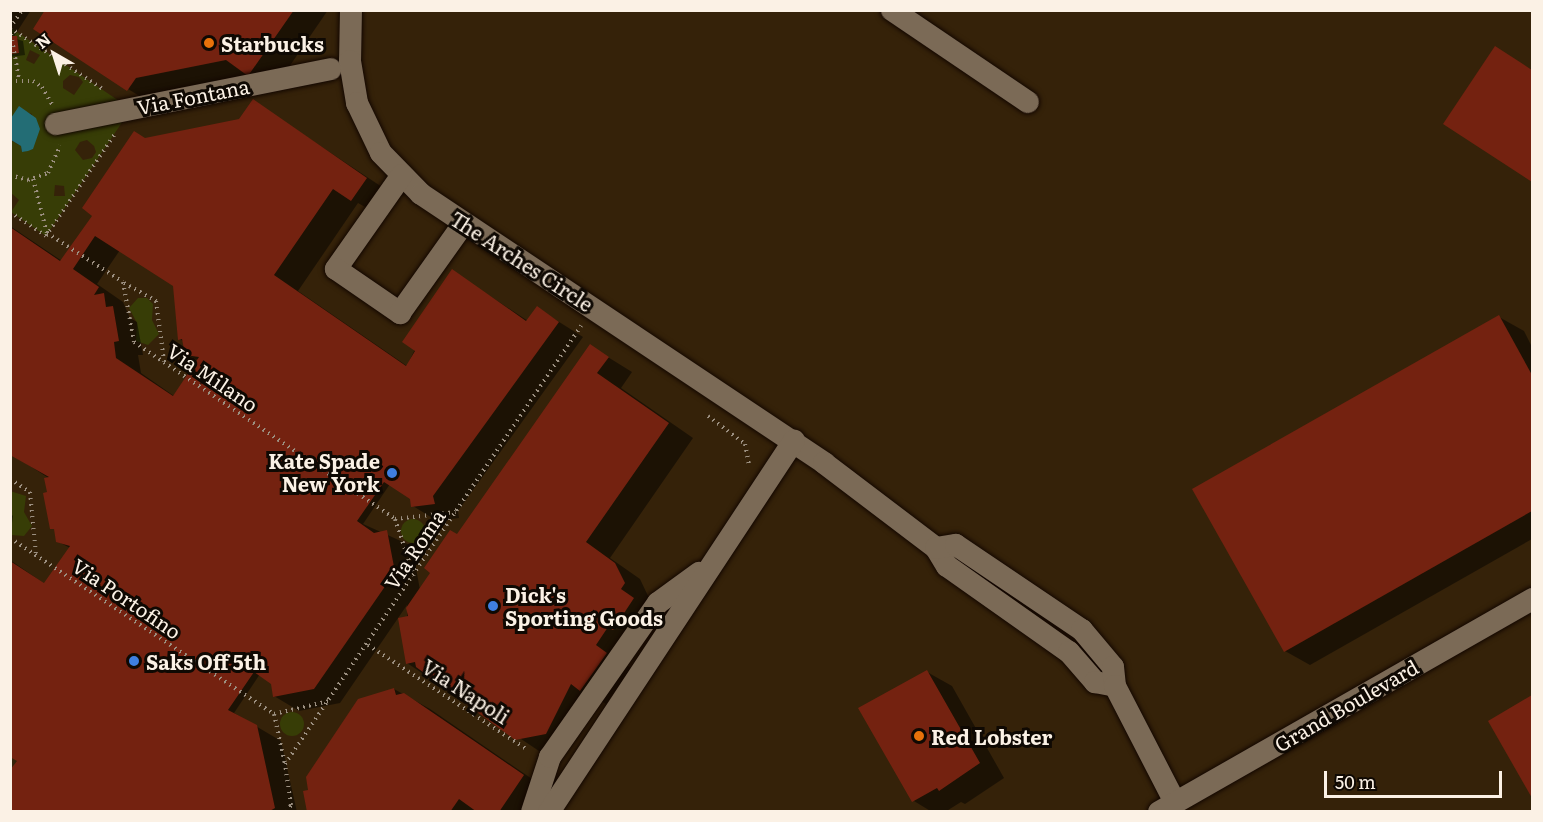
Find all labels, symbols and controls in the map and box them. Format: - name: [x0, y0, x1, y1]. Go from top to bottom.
- north arrow: [24, 24, 84, 84]
- text: N: [30, 26, 55, 54]
- place label: Starbucks: [221, 31, 324, 55]
- marker: Starbucks: [202, 36, 216, 50]
- street label: Via Fontana: [135, 73, 251, 119]
- street label: The Arches Circle: [446, 206, 598, 316]
- street label: Via Milano: [163, 338, 263, 416]
- place label: Kate Spade New York: [268, 449, 380, 496]
- marker: Kate Spade New York: [385, 466, 399, 480]
- street label: Via Roma: [378, 504, 450, 594]
- street label: Via Portofino: [68, 553, 186, 643]
- place label: Dick's Sporting Goods: [505, 582, 663, 629]
- marker: Dick's Sporting Goods: [486, 599, 500, 613]
- place label: Saks Off 5th: [146, 649, 266, 673]
- marker: Saks Off 5th: [127, 654, 141, 668]
- street label: Via Napoli: [418, 654, 514, 728]
- street label: Grand Boulevard: [1270, 654, 1422, 756]
- place label: Red Lobster: [931, 724, 1052, 748]
- marker: Red Lobster: [912, 729, 926, 743]
- scale bar: [1327, 759, 1506, 797]
- text: 50 m: [1335, 768, 1376, 795]

